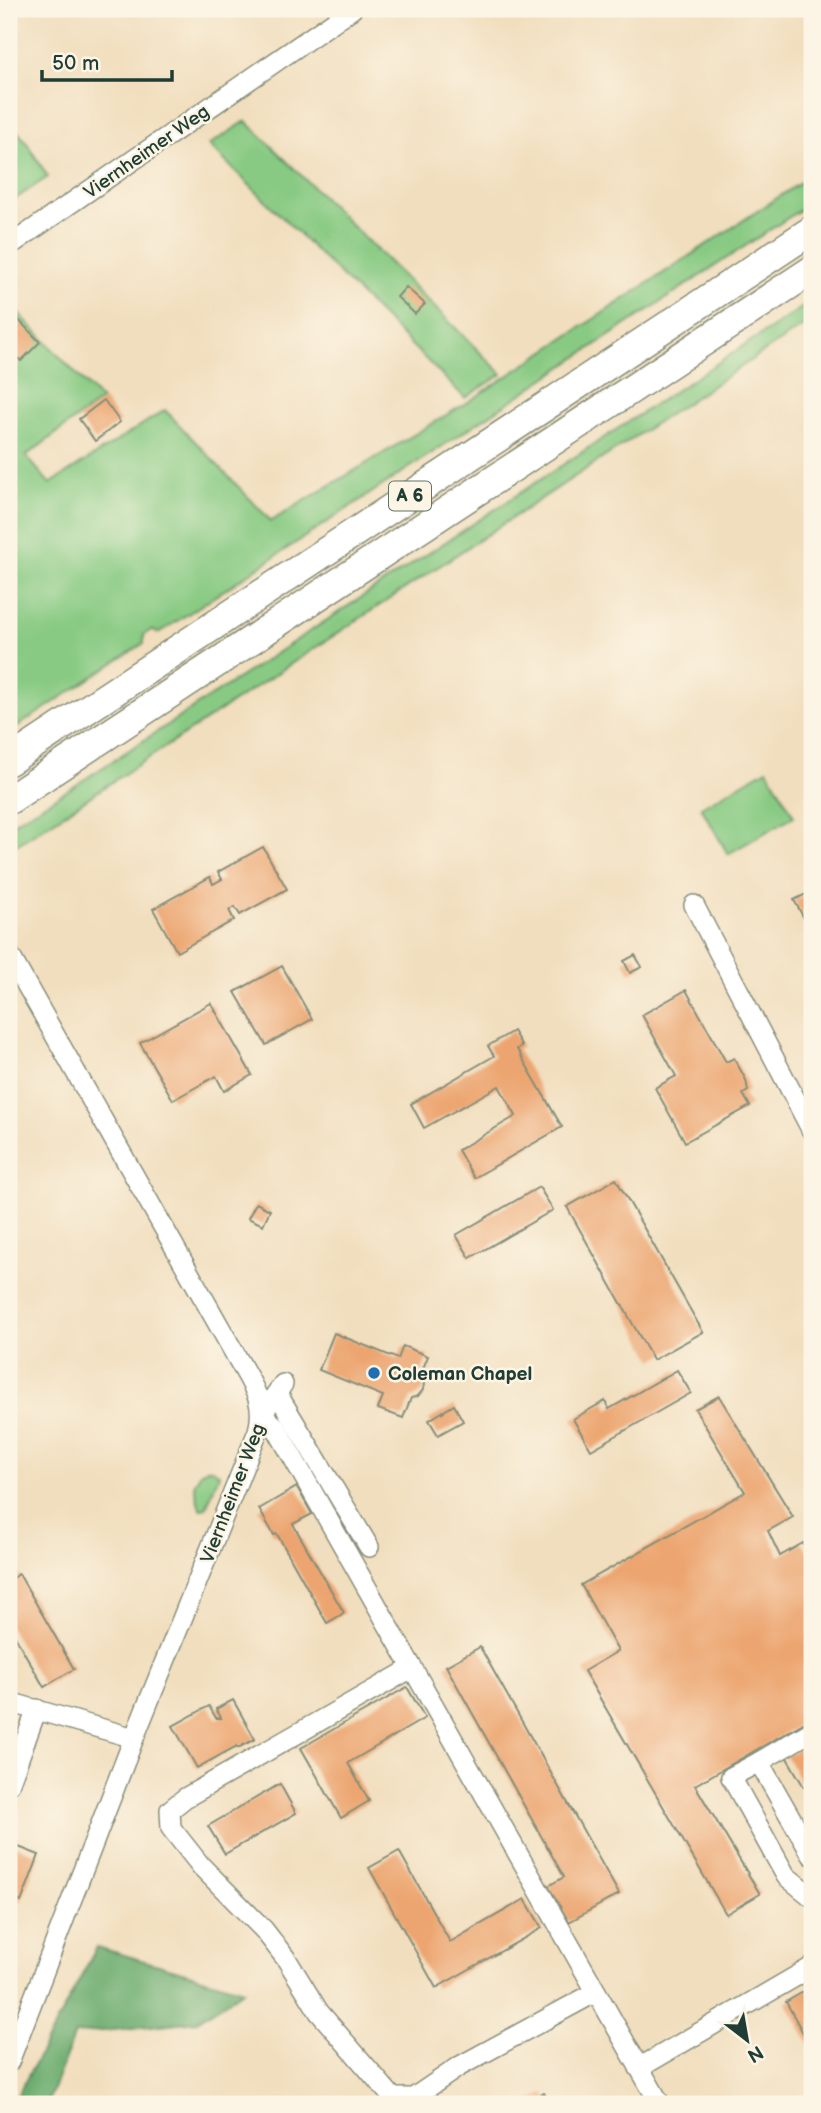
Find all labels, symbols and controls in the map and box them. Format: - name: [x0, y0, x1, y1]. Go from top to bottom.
- scale bar: [42, 38, 172, 82]
- text: 50 m: [52, 51, 99, 76]
- street label: Viernheimer Weg: [80, 100, 214, 204]
- road number: A 6: [389, 482, 431, 510]
- place label: Coleman Chapel: [388, 1363, 532, 1386]
- marker: Coleman Chapel: [366, 1365, 382, 1381]
- street label: Viernheimer Weg: [196, 1420, 271, 1567]
- north arrow: [712, 2004, 782, 2074]
- text: N: [743, 2040, 767, 2067]

